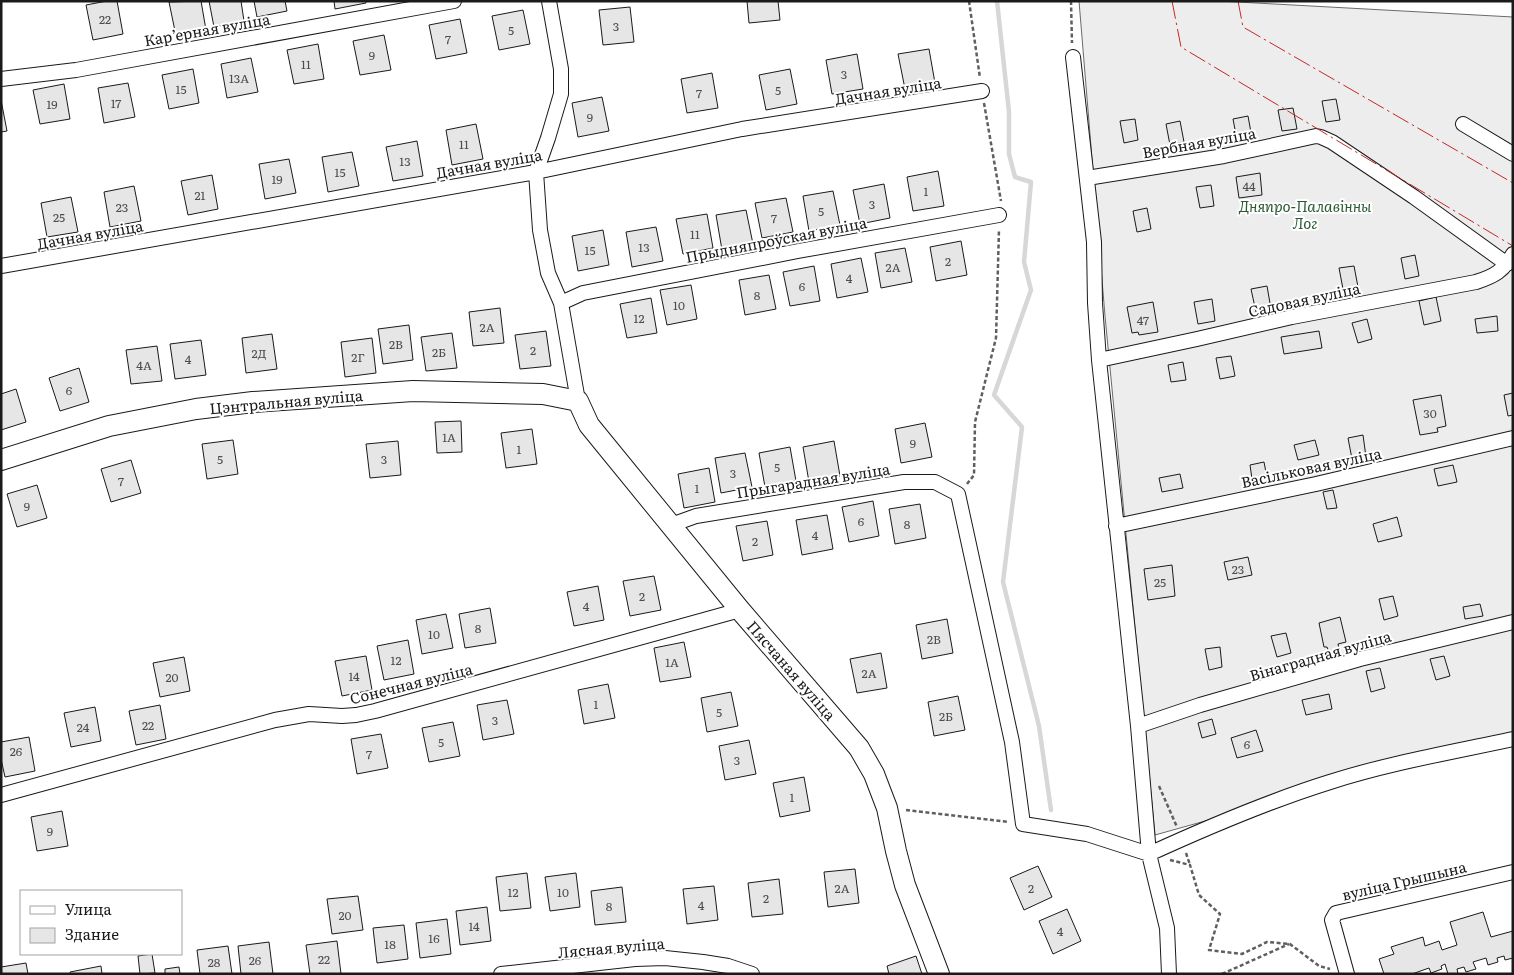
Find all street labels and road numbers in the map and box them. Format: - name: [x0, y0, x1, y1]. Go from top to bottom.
- street label: Карʼерная вуліца: [142, 6, 273, 51]
- street label: Дачная вуліца: [833, 70, 944, 110]
- street label: Вербная вуліца: [1140, 121, 1258, 163]
- street label: Дачная вуліца: [434, 142, 545, 184]
- street label: Прыдняпроўская вуліца: [683, 210, 870, 268]
- street label: Дачная вуліца: [35, 213, 146, 255]
- street label: Садовая вуліца: [1246, 276, 1363, 322]
- street label: Цэнтральная вуліца: [208, 383, 365, 419]
- street label: Васільковая вуліца: [1239, 441, 1384, 493]
- street label: Прыгарадная вуліца: [734, 456, 892, 504]
- street label: Пясчаная вуліца: [742, 615, 843, 726]
- street label: Вінаградная вуліца: [1246, 624, 1394, 686]
- street label: Сонечная вуліца: [347, 656, 476, 709]
- street label: вуліца Грышына: [1339, 854, 1469, 906]
- street label: Лясная вуліца: [557, 931, 666, 963]

